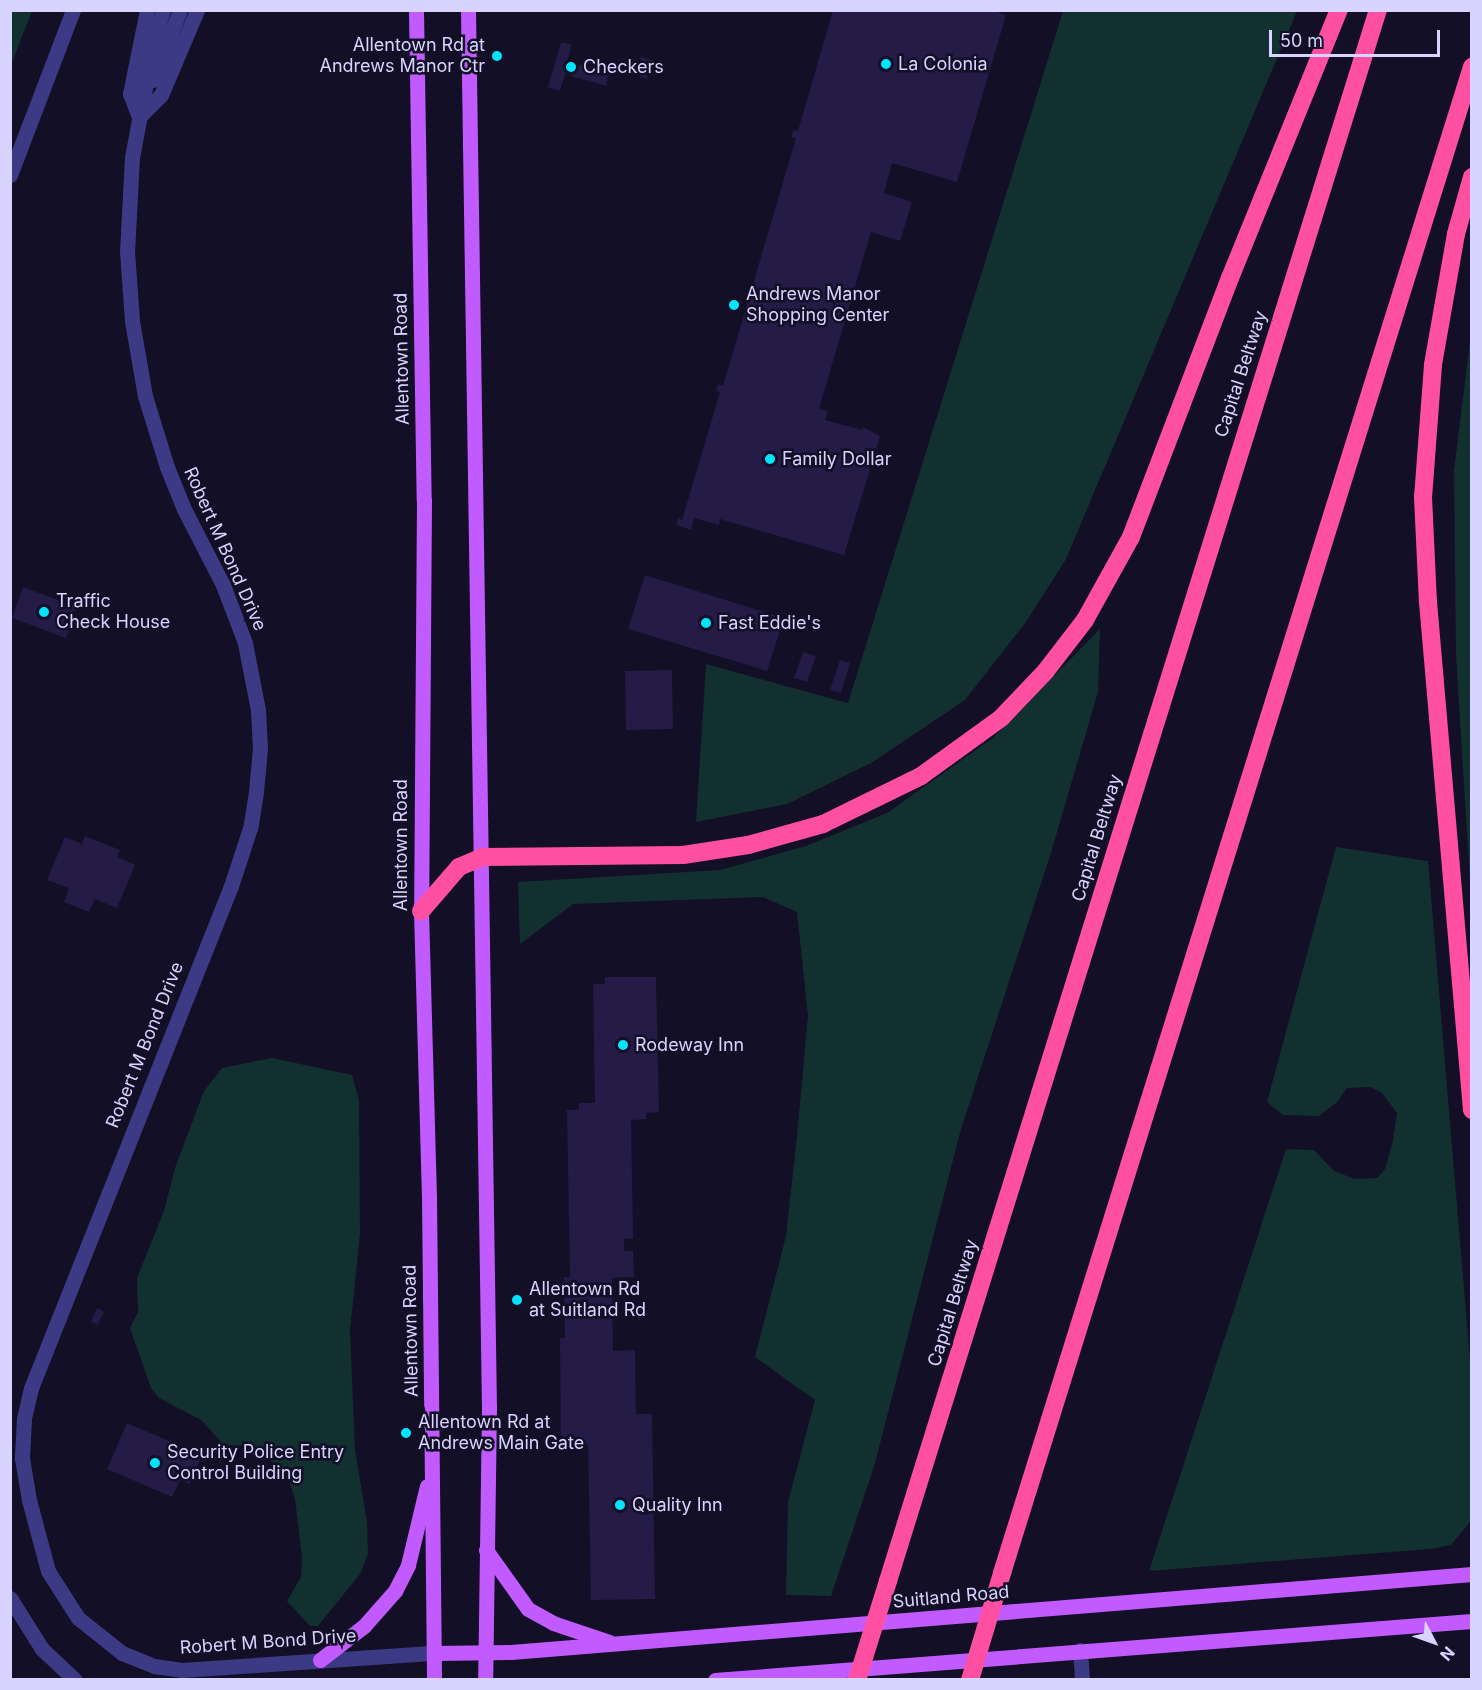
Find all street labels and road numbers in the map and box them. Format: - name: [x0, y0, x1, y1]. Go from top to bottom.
- street label: Allentown Road: [390, 293, 414, 425]
- street label: Capital Beltway: [1210, 308, 1272, 440]
- street label: Robert M Bond Drive: [179, 464, 271, 634]
- street label: Capital Beltway: [1067, 772, 1127, 904]
- street label: Allentown Road: [390, 779, 412, 911]
- street label: Robert M Bond Drive: [102, 959, 188, 1131]
- street label: Capital Beltway: [923, 1237, 983, 1369]
- street label: Allentown Road: [399, 1265, 423, 1397]
- street label: Suitland Road: [892, 1581, 1010, 1613]
- street label: Robert M Bond Drive: [179, 1625, 357, 1659]

